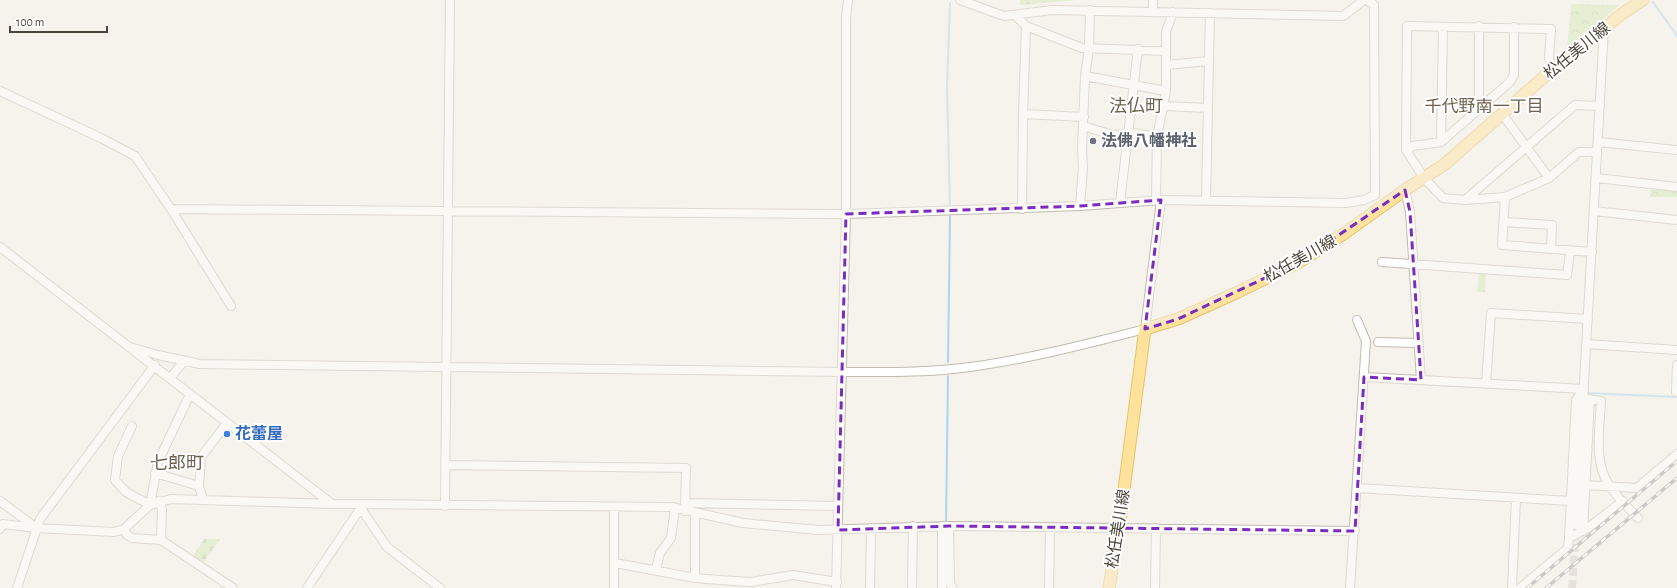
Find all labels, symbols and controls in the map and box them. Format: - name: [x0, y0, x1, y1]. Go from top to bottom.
- scale bar: [10, 8, 107, 34]
- text: 100 m: [16, 16, 44, 28]
- street label: 松任美川線: [1540, 19, 1613, 82]
- district label: 法仏町: [1109, 96, 1163, 116]
- district label: 千代野南一丁目: [1425, 97, 1544, 115]
- place label: 法佛八幡神社: [1101, 131, 1197, 149]
- marker: 法佛八幡神社: [1088, 136, 1098, 146]
- street label: 松任美川線: [1261, 232, 1339, 285]
- place label: 花蕾屋: [235, 425, 283, 442]
- marker: 花蕾屋: [222, 429, 232, 439]
- district label: 七郎町: [150, 454, 204, 473]
- street label: 松任美川線: [1103, 488, 1132, 570]

